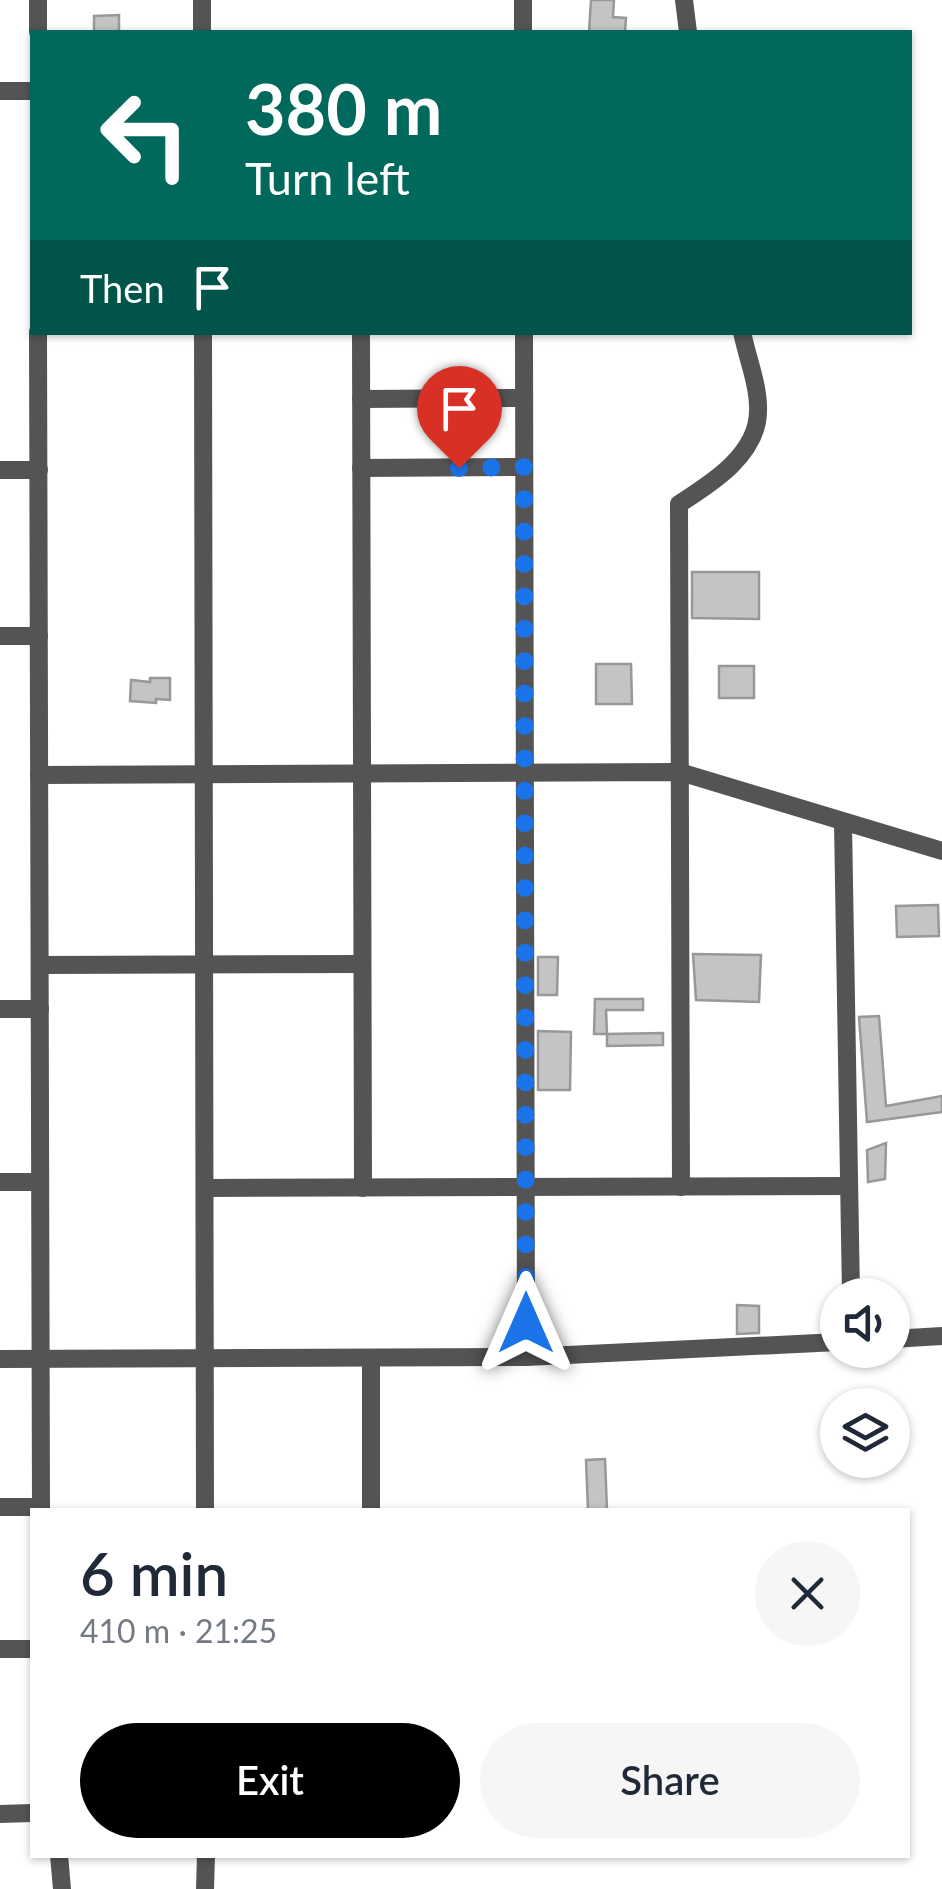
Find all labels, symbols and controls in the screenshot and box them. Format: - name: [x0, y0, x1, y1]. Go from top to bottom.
- text: 380 m: [245, 66, 442, 150]
- icon: left: [80, 70, 210, 200]
- text: Turn left: [245, 151, 410, 205]
- icon: arrive: [185, 260, 240, 315]
- text: Then: [80, 265, 165, 311]
- pin: [417, 366, 502, 469]
- icon: arrive: [432, 381, 487, 436]
- position arrow: [474, 1271, 578, 1375]
- map controls: [820, 1278, 910, 1478]
- button: sound: [820, 1278, 910, 1368]
- button: layers: [820, 1388, 910, 1478]
- text: 6 min: [80, 1537, 228, 1609]
- button: close: [755, 1541, 860, 1646]
- text: 410 m · 21:25: [80, 1611, 277, 1650]
- button: Exit: [80, 1723, 460, 1838]
- button: Share: [480, 1723, 860, 1838]

